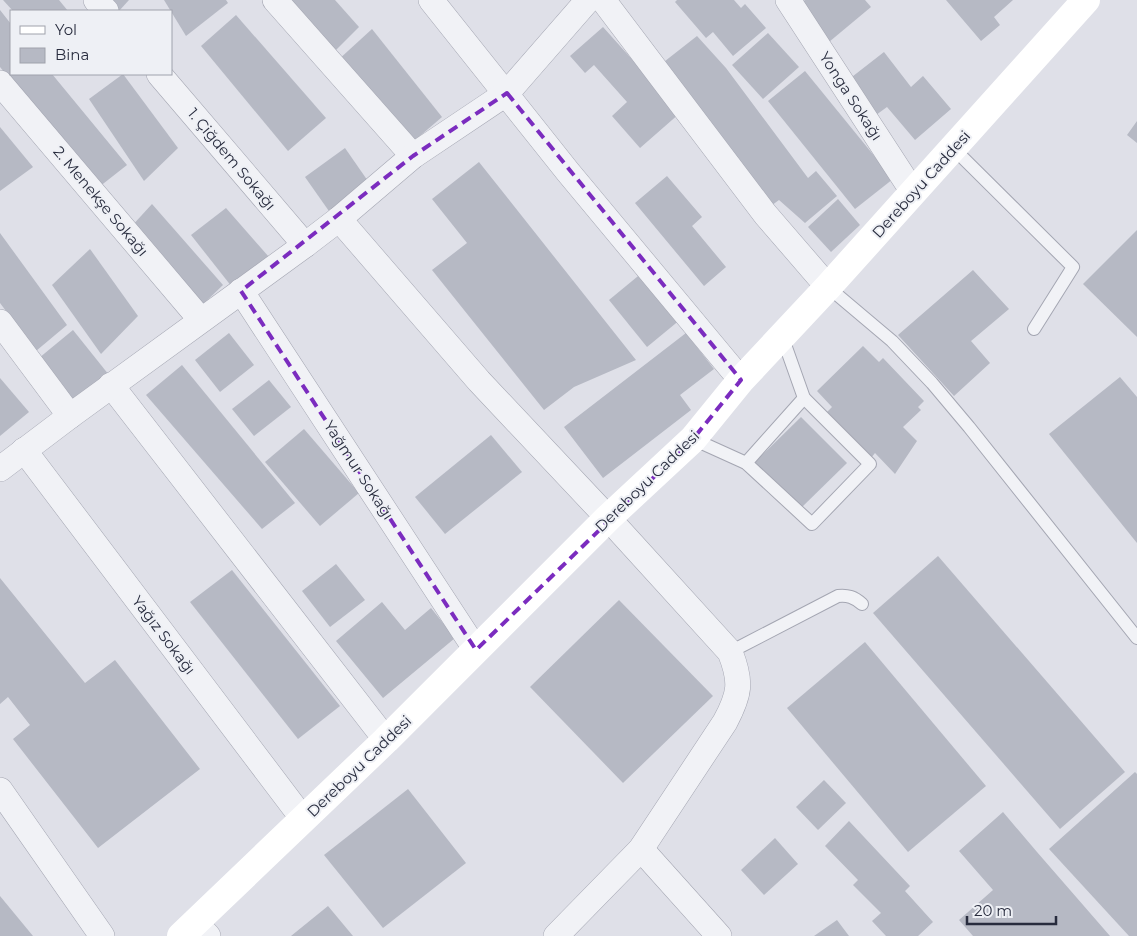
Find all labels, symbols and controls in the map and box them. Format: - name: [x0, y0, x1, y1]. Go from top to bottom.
- legend: [10, 10, 172, 75]
- text: Yol: [55, 20, 77, 39]
- text: Bina: [55, 45, 89, 64]
- street label: Yonga Sokağı: [815, 48, 887, 144]
- street label: 1. Çiğdem Sokağı: [184, 104, 280, 214]
- street label: Dereboyu Caddesi: [868, 126, 974, 242]
- street label: 2. Menekşe Sokağı: [49, 142, 153, 260]
- street label: Yağmur Sokağı: [320, 417, 398, 523]
- street label: Dereboyu Caddesi: [591, 426, 703, 536]
- street label: Yağız Sokağı: [128, 592, 200, 678]
- street label: Dereboyu Caddesi: [303, 711, 415, 821]
- scale bar: [967, 894, 1056, 926]
- text: 20 m: [974, 901, 1012, 920]

